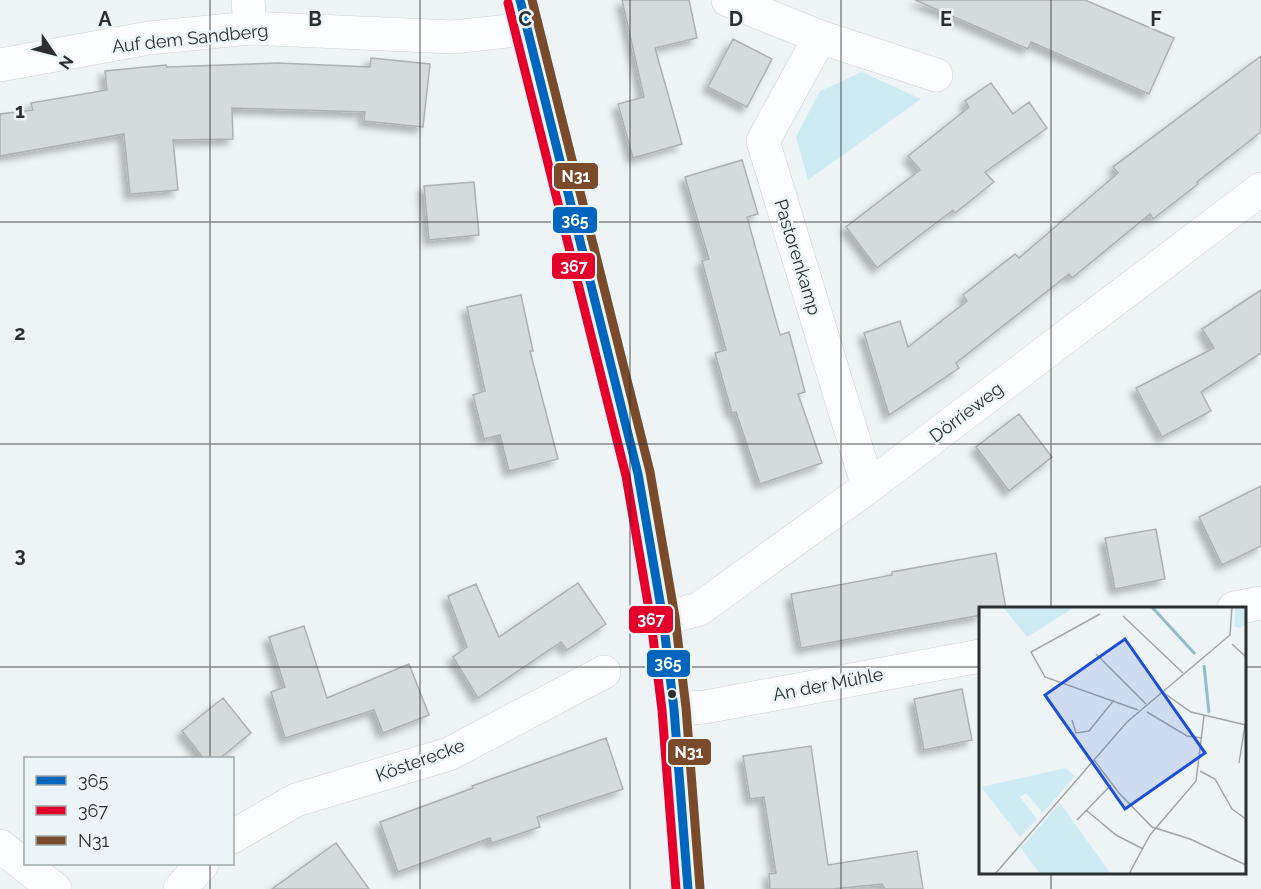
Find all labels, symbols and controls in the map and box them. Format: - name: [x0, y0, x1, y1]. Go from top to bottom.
- text: A: [98, 7, 112, 31]
- text: B: [308, 7, 322, 31]
- text: C: [518, 7, 532, 31]
- text: D: [729, 7, 743, 31]
- text: E: [940, 7, 952, 31]
- text: F: [1150, 7, 1162, 31]
- street label: Auf dem Sandberg: [111, 19, 269, 57]
- north arrow: [24, 24, 84, 84]
- text: N: [55, 52, 77, 73]
- text: 1: [15, 99, 25, 123]
- line badge: N31: [553, 162, 599, 190]
- text: N31: [561, 167, 591, 186]
- street label: Pastorenkamp: [770, 196, 826, 318]
- line badge: 365: [552, 206, 598, 234]
- text: 365: [561, 211, 589, 230]
- line badge: 367: [551, 252, 596, 280]
- text: 367: [560, 257, 588, 276]
- text: 2: [14, 321, 26, 345]
- street label: Dörrieweg: [925, 378, 1007, 446]
- text: 3: [14, 543, 26, 567]
- line badge: 367: [628, 605, 674, 634]
- inset map: [979, 607, 1246, 874]
- text: 367: [637, 610, 665, 629]
- line badge: 365: [646, 649, 691, 678]
- text: 365: [654, 654, 682, 673]
- street label: An der Mühle: [771, 663, 885, 705]
- unlabelled marker: [666, 688, 678, 700]
- street label: Kösterecke: [373, 734, 468, 786]
- line badge: N31: [667, 738, 712, 766]
- text: N31: [674, 743, 704, 762]
- legend: [24, 757, 234, 865]
- text: 365: [78, 770, 108, 791]
- text: 367: [78, 800, 108, 821]
- text: N31: [78, 830, 110, 851]

